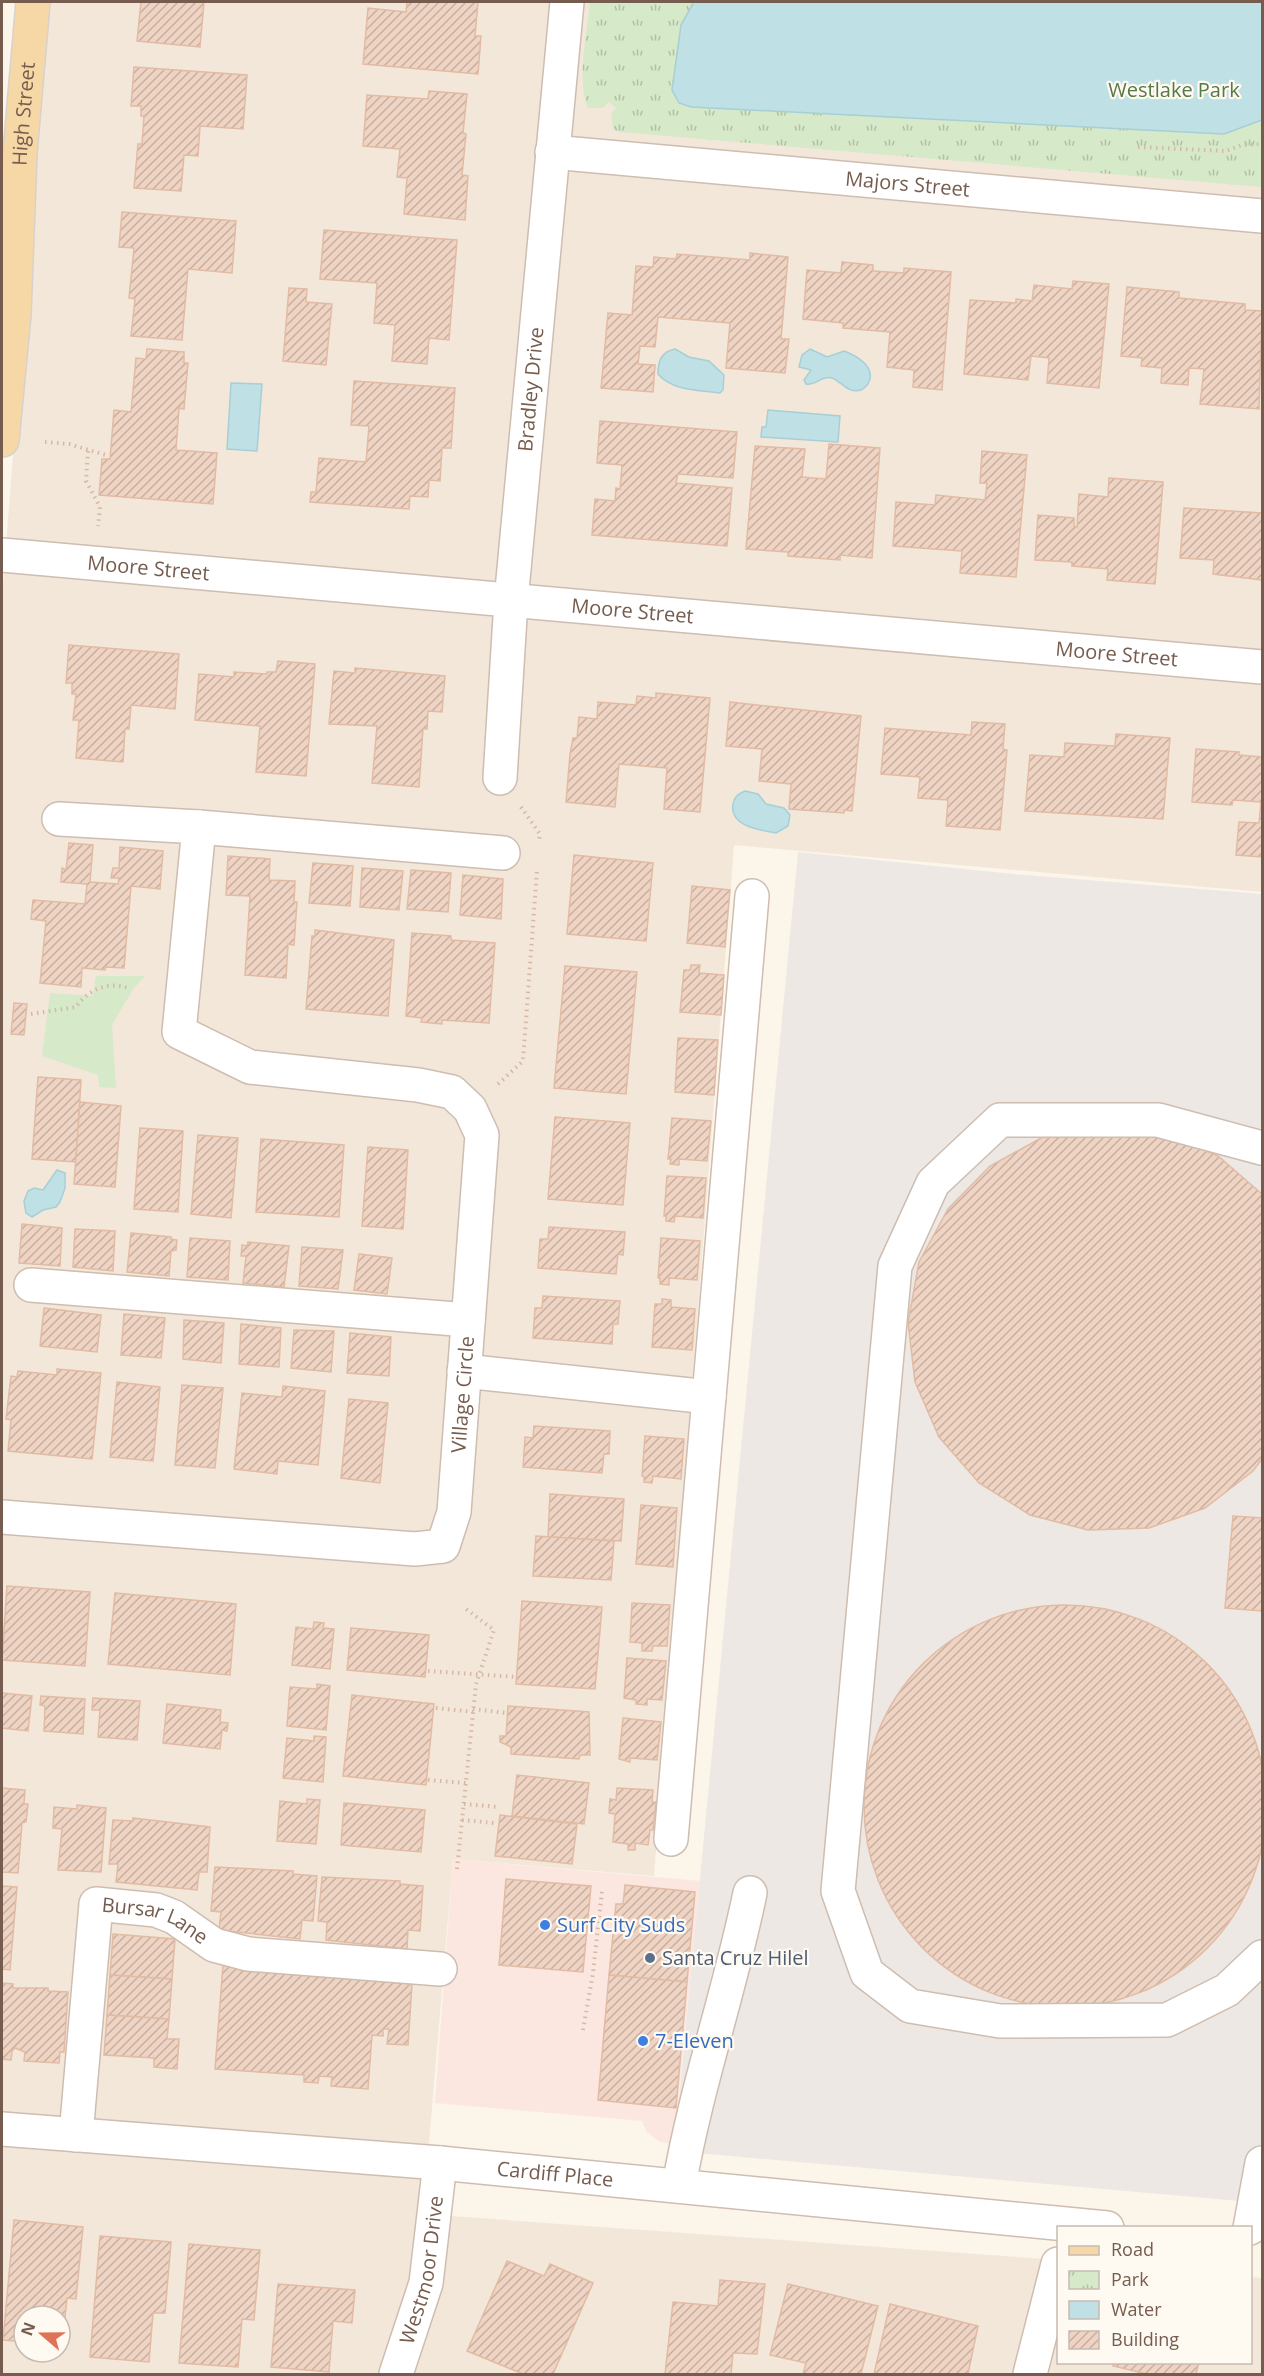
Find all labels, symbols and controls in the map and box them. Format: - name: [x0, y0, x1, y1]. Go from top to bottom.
- street label: High Street: [6, 61, 41, 166]
- park label: Westlake Park: [1108, 76, 1240, 103]
- street label: Majors Street: [844, 164, 971, 203]
- street label: Bradley Drive: [511, 326, 550, 453]
- street label: Moore Street: [86, 549, 211, 586]
- street label: Moore Street: [570, 592, 695, 629]
- street label: Moore Street: [1054, 635, 1179, 672]
- street label: Village Circle: [444, 1335, 480, 1454]
- street label: Bursar Lane: [101, 1891, 214, 1950]
- place label: Surf City Suds: [557, 1911, 685, 1938]
- marker: Surf City Suds: [538, 1918, 552, 1932]
- place label: Santa Cruz Hilel: [662, 1944, 809, 1971]
- marker: Santa Cruz Hilel: [643, 1951, 657, 1965]
- place label: 7-Eleven: [655, 2027, 734, 2054]
- marker: 7-Eleven: [636, 2034, 650, 2048]
- street label: Cardiff Place: [496, 2155, 615, 2193]
- street label: Westmoor Drive: [393, 2194, 449, 2347]
- legend: [1057, 2226, 1252, 2364]
- text: Road: [1111, 2237, 1154, 2261]
- text: Park: [1111, 2267, 1149, 2291]
- text: Water: [1111, 2297, 1162, 2321]
- north arrow: [12, 2304, 72, 2364]
- text: N: [15, 2319, 40, 2339]
- text: Building: [1111, 2327, 1179, 2351]

